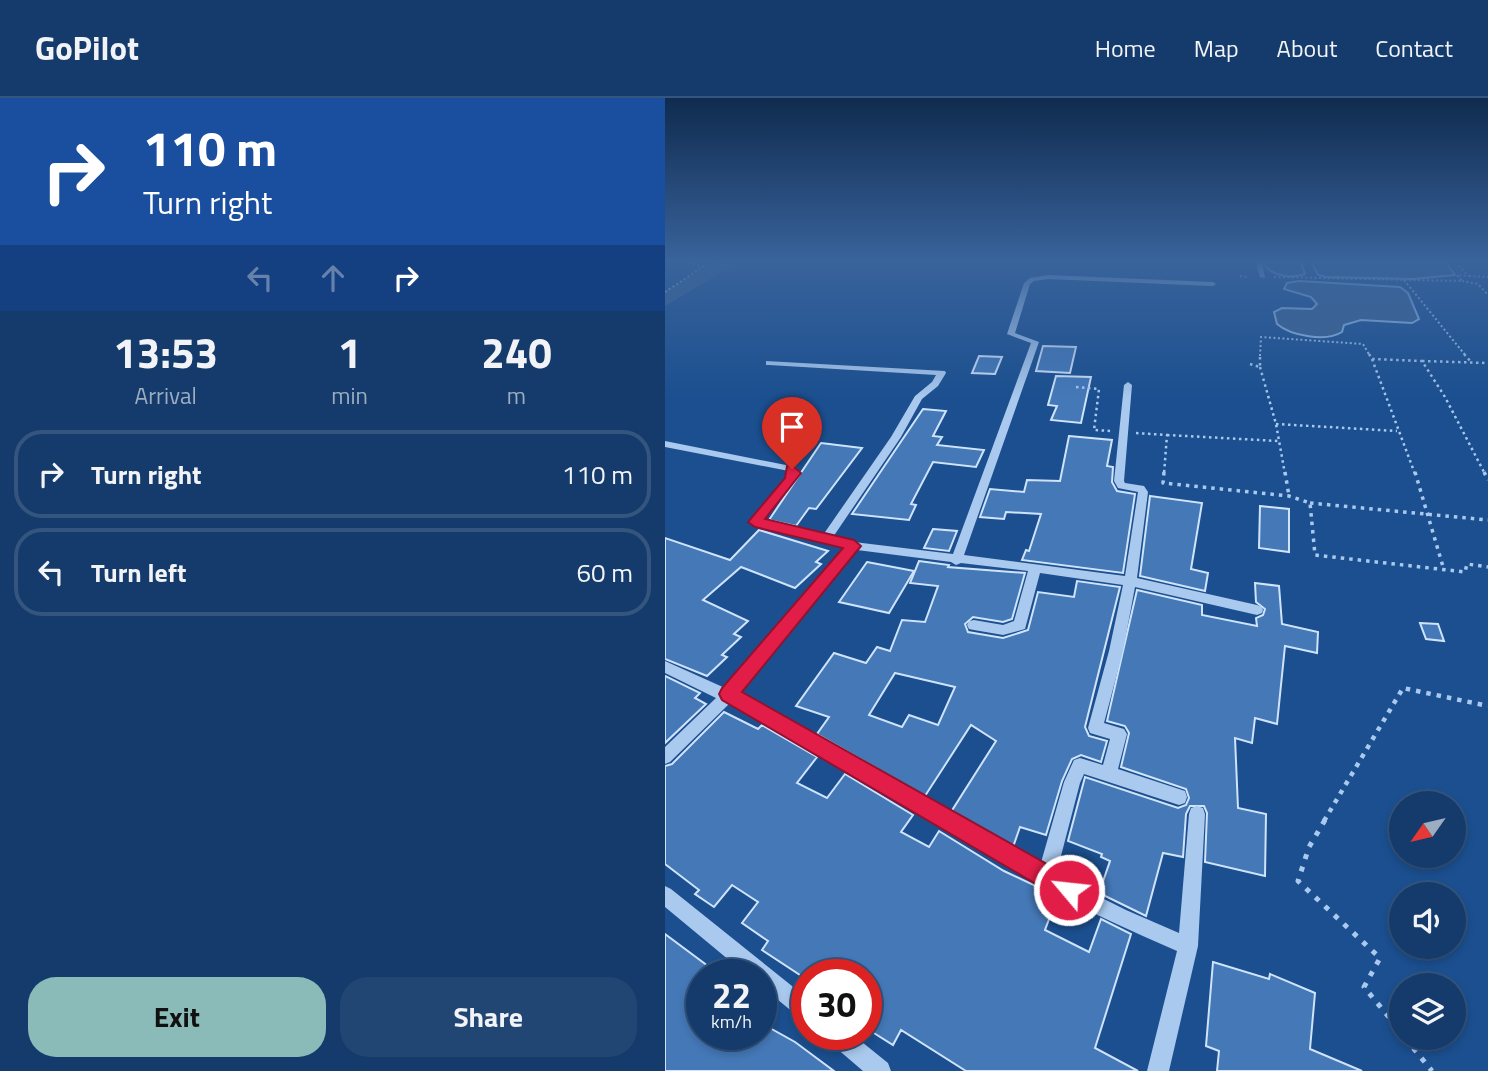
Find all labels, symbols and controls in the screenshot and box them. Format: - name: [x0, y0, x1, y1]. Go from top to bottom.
- text: GoPilot: [35, 23, 139, 73]
- text: Home: [1095, 30, 1156, 66]
- text: Map: [1194, 30, 1239, 66]
- text: About: [1277, 30, 1337, 66]
- text: Contact: [1375, 30, 1453, 66]
- text: 110 m: [143, 110, 277, 185]
- icon: right: [28, 126, 119, 217]
- text: Turn right: [143, 178, 272, 226]
- icon: left: [241, 259, 279, 297]
- icon: ahead: [314, 259, 352, 297]
- icon: right: [387, 259, 425, 297]
- text: 13:53: [113, 320, 218, 384]
- text: 1: [338, 320, 361, 384]
- text: 240: [481, 320, 552, 384]
- text: Arrival: [134, 378, 197, 413]
- text: min: [331, 378, 368, 413]
- text: m: [507, 378, 526, 413]
- pin: [762, 397, 822, 469]
- icon: arrive: [773, 408, 811, 446]
- icon: right: [32, 455, 70, 493]
- text: Turn right: [91, 455, 202, 494]
- text: 110 m: [562, 455, 633, 494]
- icon: left: [32, 553, 70, 591]
- text: Turn left: [91, 553, 186, 592]
- text: 60 m: [576, 553, 633, 592]
- north arrow: [1389, 791, 1467, 868]
- map controls: [1389, 791, 1466, 1050]
- position arrow: [1032, 853, 1106, 927]
- button: sound: [1389, 882, 1466, 959]
- speed limit sign: 30: [791, 959, 882, 1050]
- text: 22: [712, 968, 751, 1022]
- button: layers: [1389, 973, 1466, 1050]
- button: Exit: [28, 977, 326, 1057]
- button: Share: [340, 977, 637, 1057]
- text: km/h: [711, 1008, 752, 1035]

